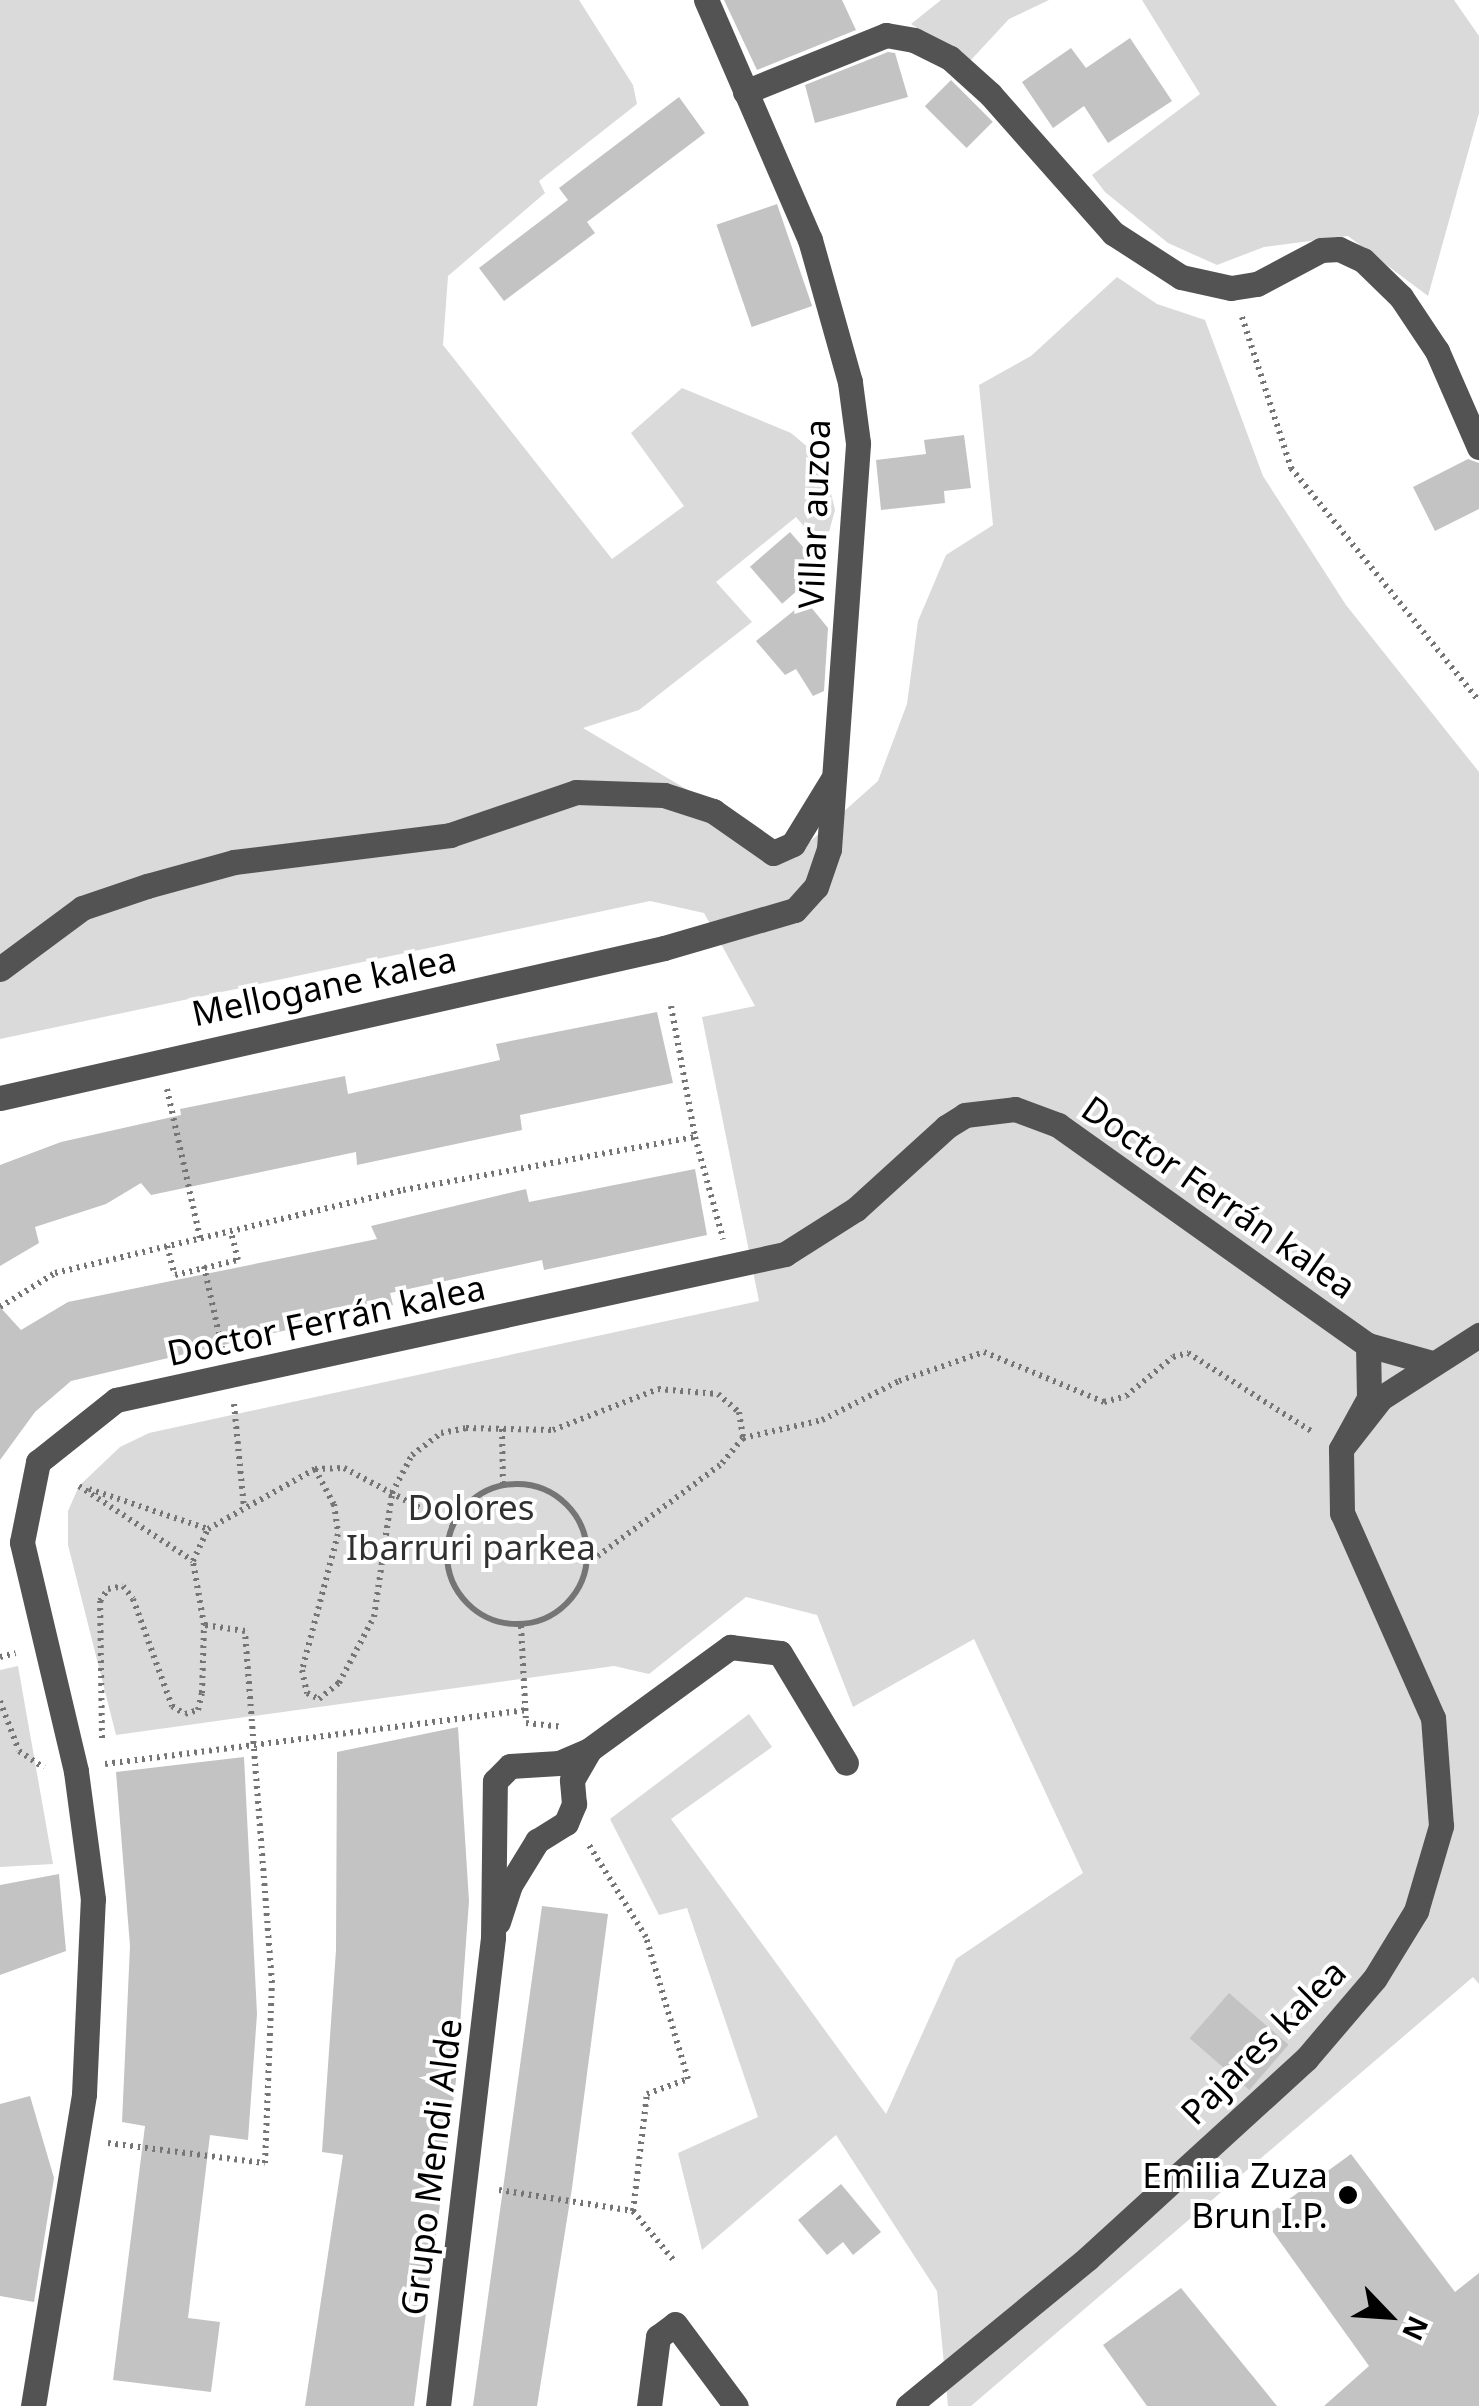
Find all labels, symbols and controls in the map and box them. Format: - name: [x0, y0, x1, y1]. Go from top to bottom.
- street label: Villar auzoa: [790, 418, 838, 610]
- street label: Mellogane kalea: [188, 937, 460, 1035]
- street label: Doctor Ferrán kalea: [1074, 1087, 1364, 1307]
- street label: Doctor Ferrán kalea: [163, 1266, 489, 1374]
- park label: Dolores Ibarruri parkea: [346, 1486, 596, 1568]
- street label: Pajares kalea: [1172, 1951, 1354, 2133]
- street label: Grupo Mendi Alde: [392, 2016, 470, 2318]
- place label: Emilia Zuza Brun I.P.: [1142, 2154, 1328, 2236]
- marker: Emilia Zuza Brun I.P.: [1337, 2184, 1359, 2206]
- north arrow: [1339, 2266, 1439, 2366]
- text: N: [1394, 2310, 1438, 2347]

